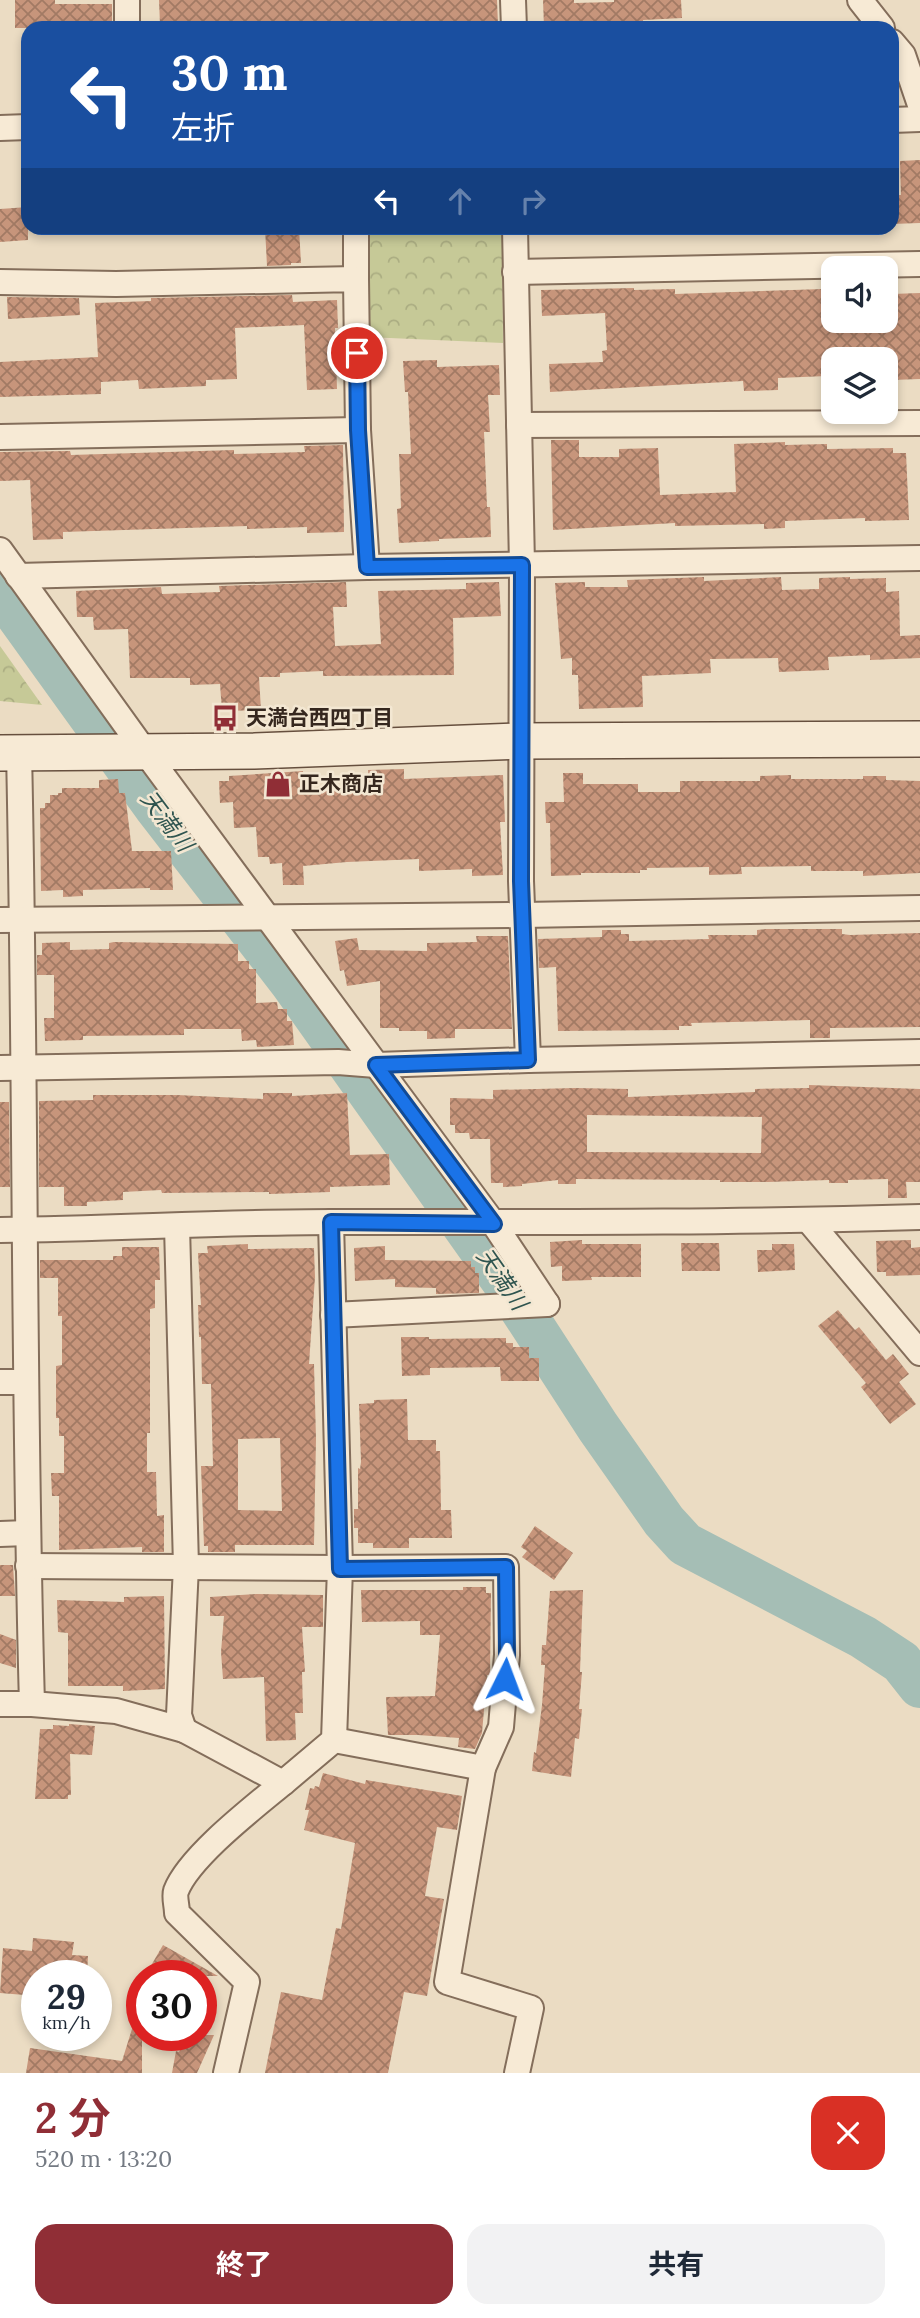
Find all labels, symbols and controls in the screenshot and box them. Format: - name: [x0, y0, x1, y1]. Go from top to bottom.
- text: 30 m: [171, 41, 288, 103]
- icon: left: [56, 49, 147, 140]
- text: 左折: [171, 107, 235, 148]
- icon: left: [368, 182, 406, 220]
- icon: ahead: [441, 182, 479, 220]
- icon: right: [514, 182, 552, 220]
- map controls: [821, 256, 898, 424]
- button: sound: [821, 256, 898, 333]
- pin: [327, 323, 387, 383]
- icon: arrive: [338, 334, 376, 372]
- button: layers: [821, 347, 898, 424]
- bus stop icon: 天満台西四丁目: [210, 703, 240, 733]
- place label: 天満台西四丁目: [246, 704, 393, 731]
- shop icon: 正木商店: [263, 769, 293, 799]
- place label: 正木商店: [299, 770, 383, 797]
- water label: 天満川: [135, 784, 202, 859]
- water label: 天満川: [471, 1242, 536, 1318]
- position arrow: [468, 1642, 542, 1716]
- speed limit sign: 30: [126, 1960, 217, 2051]
- text: 29: [47, 1974, 86, 2019]
- text: km/h: [42, 2011, 91, 2034]
- text: 2 分: [35, 2091, 110, 2145]
- button: close: [811, 2096, 885, 2170]
- text: 520 m · 13:20: [35, 2144, 172, 2173]
- button: 終了: [35, 2224, 453, 2304]
- button: 共有: [467, 2224, 885, 2304]

